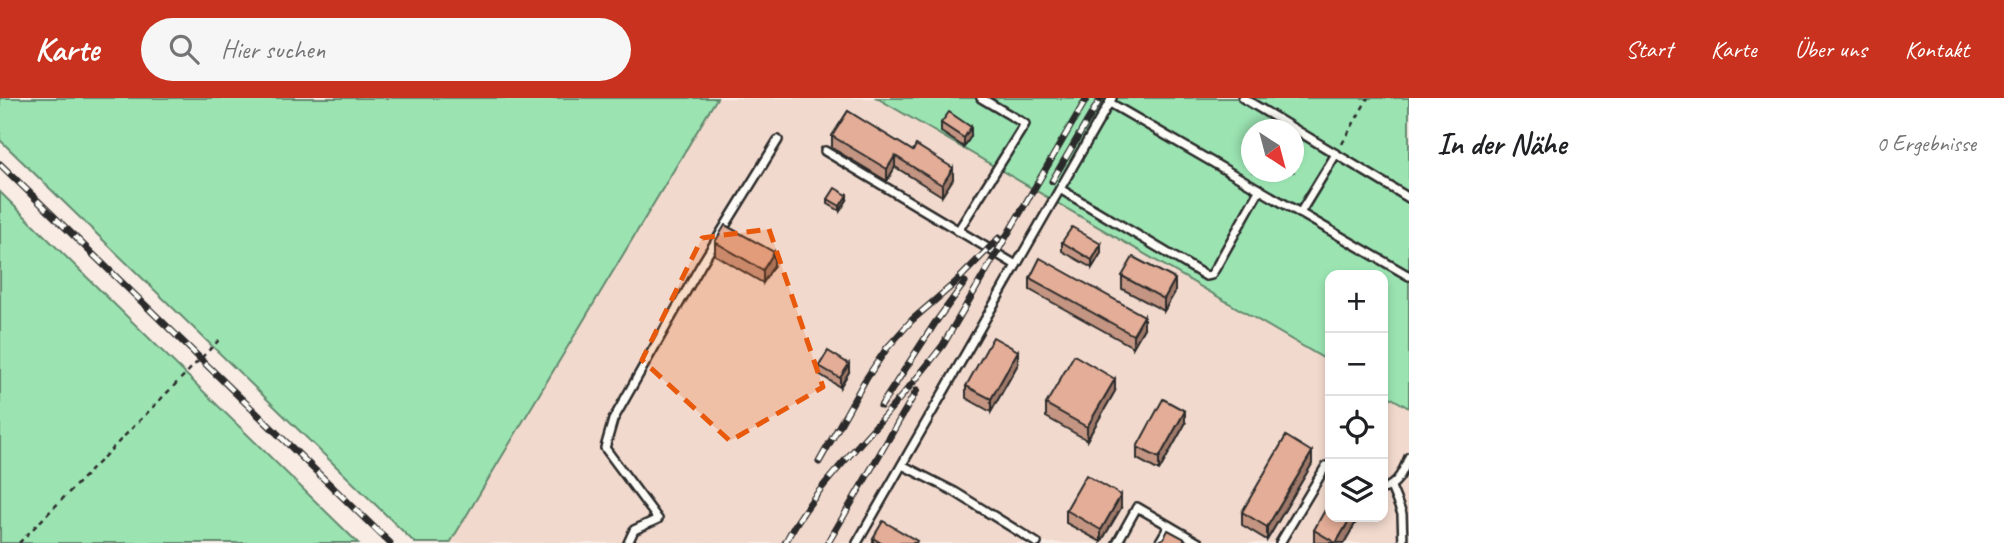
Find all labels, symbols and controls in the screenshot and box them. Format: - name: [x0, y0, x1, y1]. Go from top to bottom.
- search box: [141, 18, 631, 81]
- text: Karte: [35, 28, 99, 70]
- icon: search: [165, 30, 203, 68]
- text: Hier suchen: [221, 33, 325, 66]
- text: Start: [1626, 34, 1673, 64]
- text: Karte: [1711, 34, 1757, 64]
- text: Über uns: [1795, 34, 1867, 64]
- text: Kontakt: [1905, 34, 1969, 64]
- north arrow: [1241, 119, 1304, 182]
- text: In der Nähe: [1437, 125, 1566, 163]
- text: 0 Ergebnisse: [1876, 129, 1976, 158]
- map controls: [1325, 270, 1388, 522]
- button: +: [1325, 270, 1388, 333]
- button: −: [1325, 333, 1388, 396]
- button: locate: [1325, 396, 1388, 459]
- button: layers: [1325, 459, 1388, 522]

